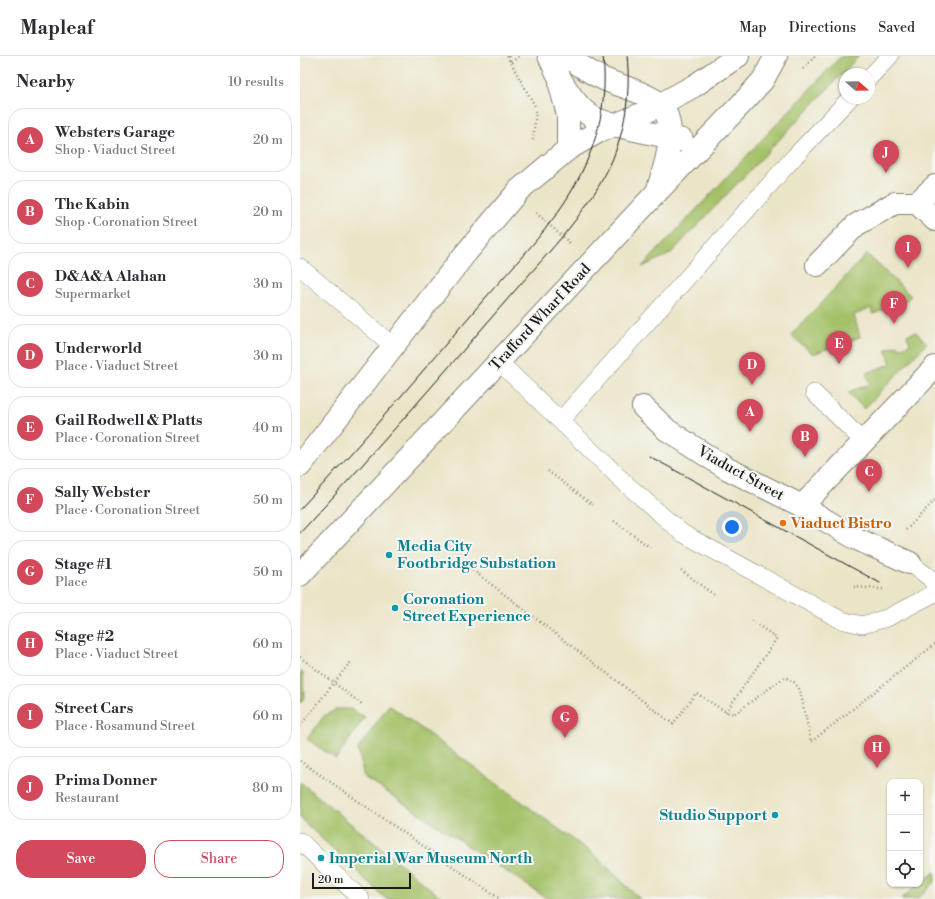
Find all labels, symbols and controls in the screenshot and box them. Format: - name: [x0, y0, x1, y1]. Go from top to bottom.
- text: Mapleaf: [20, 16, 93, 40]
- text: Map: [739, 19, 767, 37]
- text: Directions: [789, 19, 856, 37]
- text: Saved: [878, 19, 915, 37]
- north arrow: [839, 68, 875, 104]
- text: Nearby: [16, 71, 75, 93]
- text: 10 results: [228, 74, 284, 90]
- text: Websters Garage: [55, 123, 175, 142]
- text: A: [25, 132, 35, 148]
- text: 20 m: [253, 132, 283, 148]
- pin: J: [873, 140, 899, 173]
- text: Shop · Viaduct Street: [55, 142, 176, 158]
- text: The Kabin: [55, 195, 129, 214]
- text: B: [25, 204, 35, 220]
- text: 20 m: [253, 204, 283, 220]
- text: Shop · Coronation Street: [55, 214, 198, 230]
- pin: I: [895, 235, 921, 268]
- street label: Trafford Wharf Road: [486, 259, 595, 375]
- text: D&A&A Alahan: [55, 267, 166, 286]
- text: C: [25, 276, 35, 292]
- text: 30 m: [253, 276, 283, 292]
- text: Supermarket: [55, 286, 131, 302]
- pin: F: [881, 291, 907, 324]
- pin: E: [826, 331, 852, 364]
- text: Underworld: [55, 339, 142, 358]
- text: D: [25, 348, 35, 364]
- text: 30 m: [253, 348, 283, 364]
- pin: D: [739, 352, 765, 385]
- text: Place · Viaduct Street: [55, 358, 178, 374]
- pin: A: [737, 399, 763, 432]
- text: Gail Rodwell & Platts: [55, 411, 202, 430]
- text: E: [25, 420, 35, 436]
- text: 40 m: [253, 420, 283, 436]
- pin: B: [792, 424, 818, 457]
- text: Place · Coronation Street: [55, 430, 200, 446]
- street label: Viaduct Street: [693, 441, 788, 505]
- pin: C: [856, 459, 882, 492]
- text: Sally Webster: [55, 483, 151, 502]
- text: F: [25, 492, 35, 508]
- text: 50 m: [253, 492, 283, 508]
- text: Place · Coronation Street: [55, 502, 200, 518]
- place label: Viaduct Bistro: [790, 514, 892, 533]
- your location: [722, 517, 742, 537]
- marker: Viaduct Bistro: [778, 518, 788, 528]
- place label: Media City Footbridge Substation: [397, 537, 557, 573]
- marker: Media City Footbridge Substation: [384, 550, 394, 560]
- text: Stage #1: [55, 555, 112, 574]
- text: G: [25, 564, 35, 580]
- text: 50 m: [253, 564, 283, 580]
- text: Place: [55, 574, 87, 590]
- place label: Coronation Street Experience: [403, 590, 531, 626]
- marker: Coronation Street Experience: [390, 603, 400, 613]
- text: Stage #2: [55, 627, 114, 646]
- text: H: [25, 636, 35, 652]
- text: 60 m: [252, 636, 283, 652]
- text: Place · Viaduct Street: [55, 646, 178, 662]
- text: Street Cars: [55, 699, 133, 718]
- pin: G: [552, 705, 578, 738]
- text: I: [27, 708, 33, 724]
- text: 60 m: [252, 708, 283, 724]
- text: Place · Rosamund Street: [55, 718, 195, 734]
- pin: H: [864, 735, 890, 768]
- text: Prima Donner: [55, 771, 157, 790]
- map controls: [887, 779, 923, 887]
- button: +: [887, 779, 923, 815]
- text: J: [27, 780, 33, 796]
- text: 80 m: [252, 780, 283, 796]
- text: Restaurant: [55, 790, 120, 806]
- place label: Studio Support: [659, 806, 768, 825]
- marker: Studio Support: [770, 810, 780, 820]
- button: −: [887, 815, 923, 851]
- button: Save: [16, 840, 146, 878]
- button: Share: [154, 840, 284, 878]
- place label: Imperial War Museum North: [329, 849, 533, 868]
- button: locate: [887, 851, 923, 887]
- marker: Imperial War Museum North: [316, 853, 326, 863]
- scale bar: [312, 871, 411, 890]
- text: 20 m: [318, 873, 343, 887]

